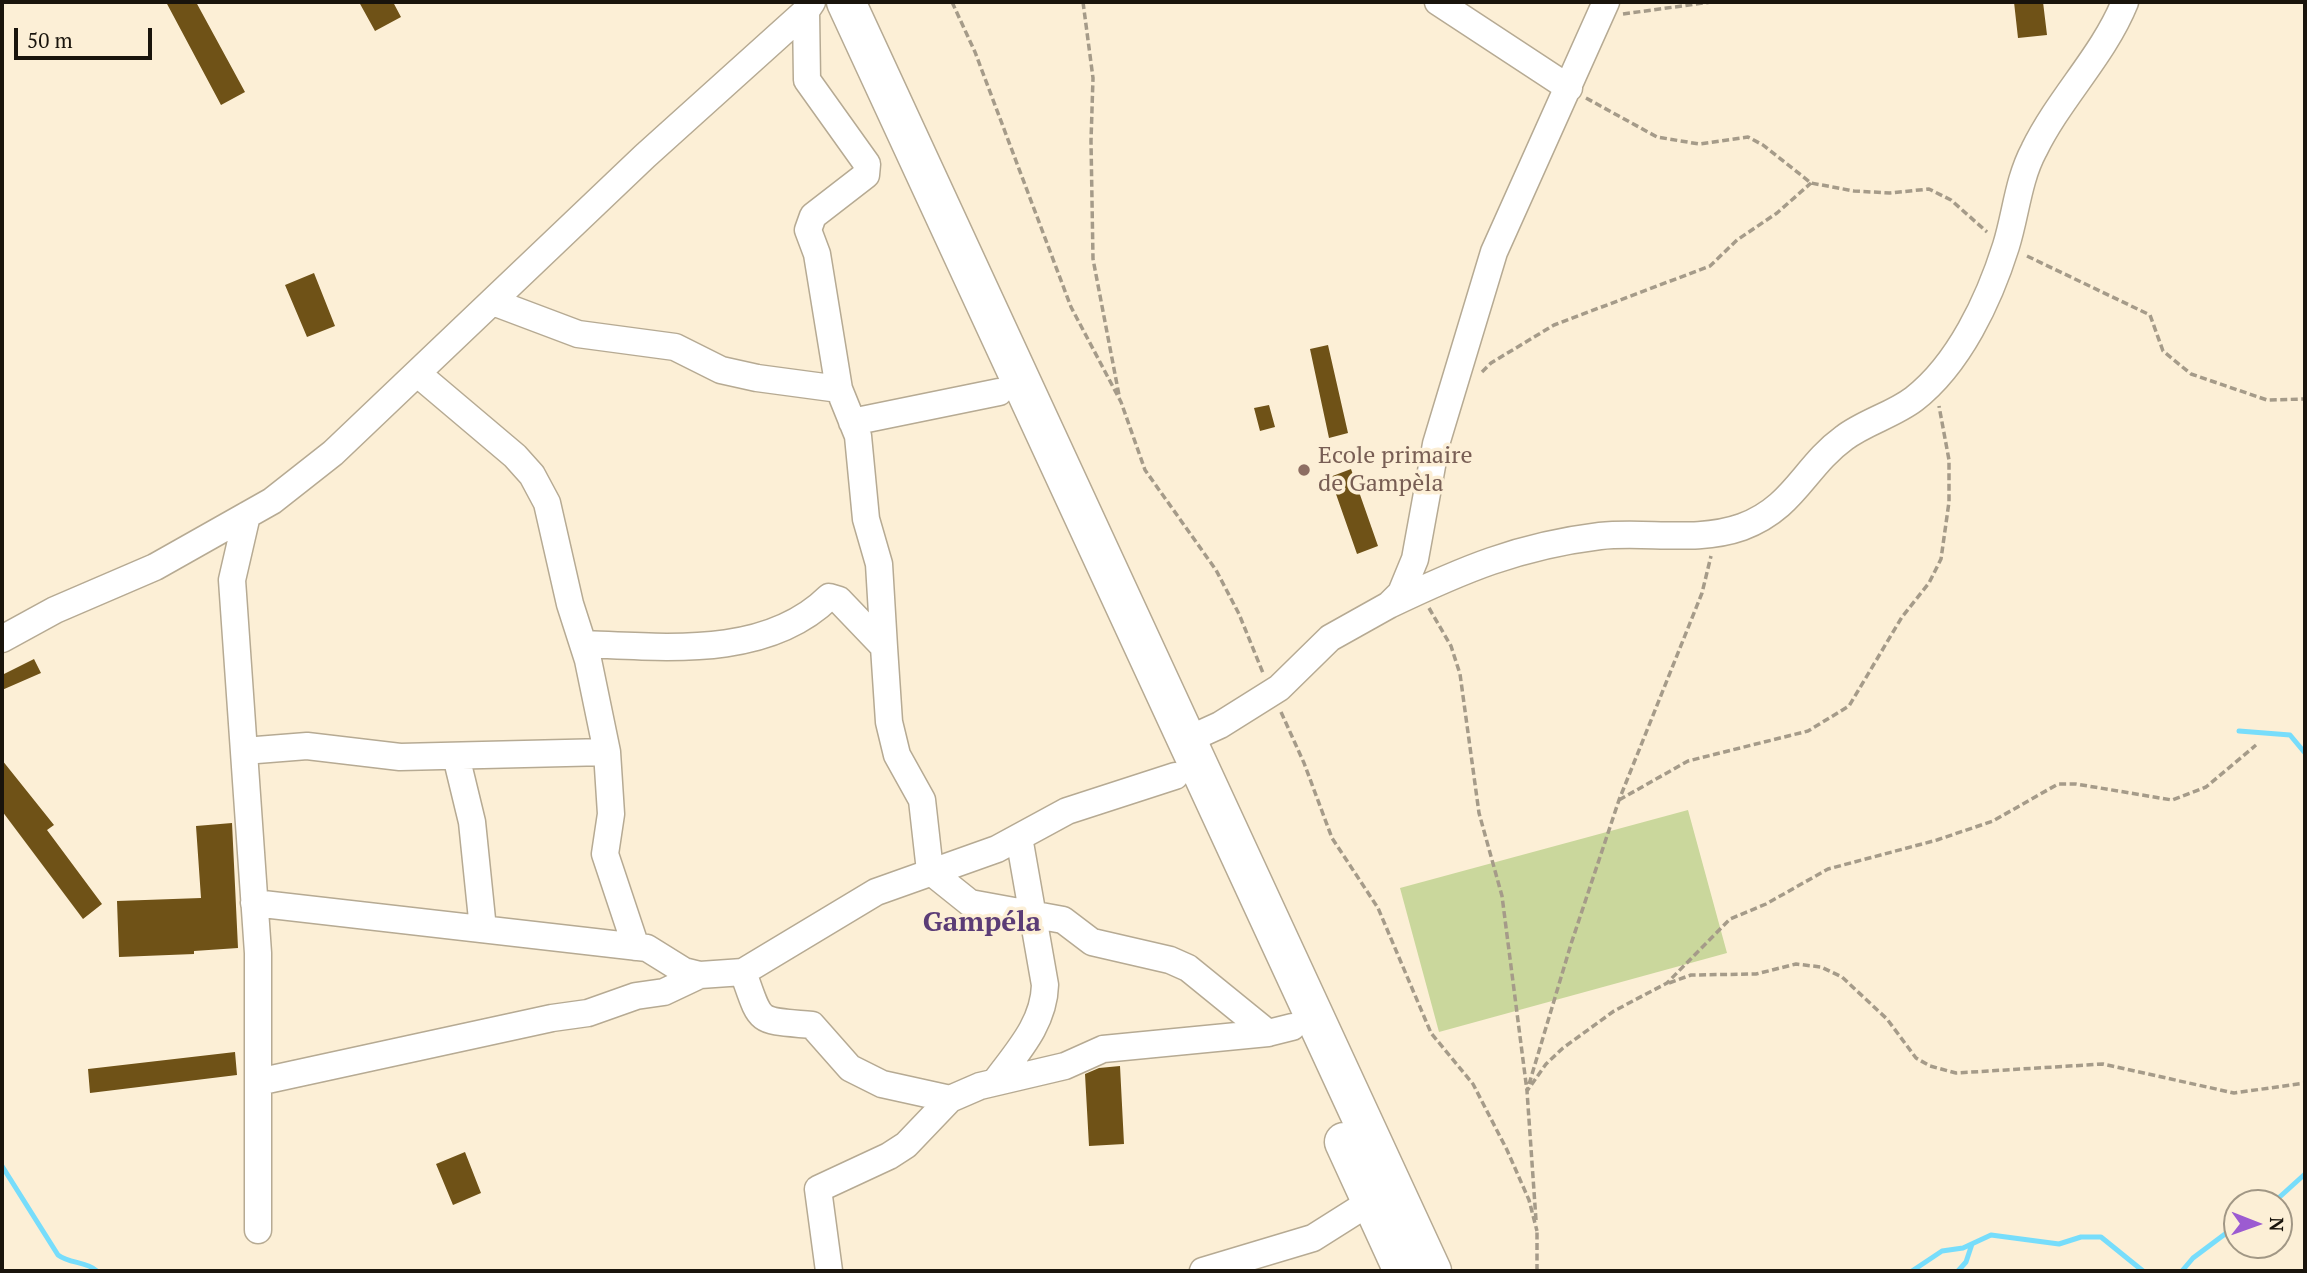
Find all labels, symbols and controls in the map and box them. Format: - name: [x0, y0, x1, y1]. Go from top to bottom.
- scale bar: [18, 14, 156, 58]
- text: 50 m: [27, 26, 73, 54]
- place label: Ecole primaire de Gampèla: [1318, 442, 1472, 498]
- marker: Ecole primaire de Gampèla: [1296, 462, 1312, 478]
- district label: Gampéla: [923, 906, 1041, 940]
- north arrow: [2223, 1189, 2293, 1259]
- text: N: [2265, 1217, 2290, 1232]

